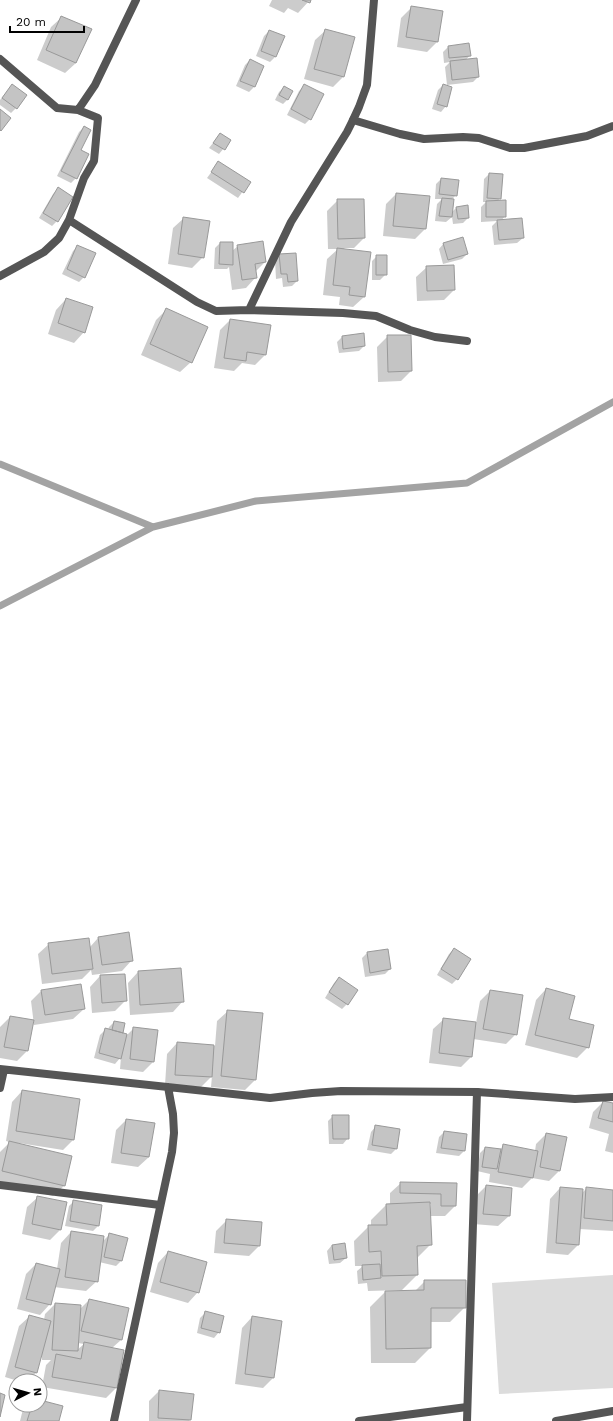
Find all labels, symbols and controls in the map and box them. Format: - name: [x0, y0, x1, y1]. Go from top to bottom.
- scale bar: [10, 8, 84, 34]
- text: 20 m: [16, 15, 46, 29]
- north arrow: [8, 1373, 48, 1413]
- text: N: [31, 1387, 44, 1397]

